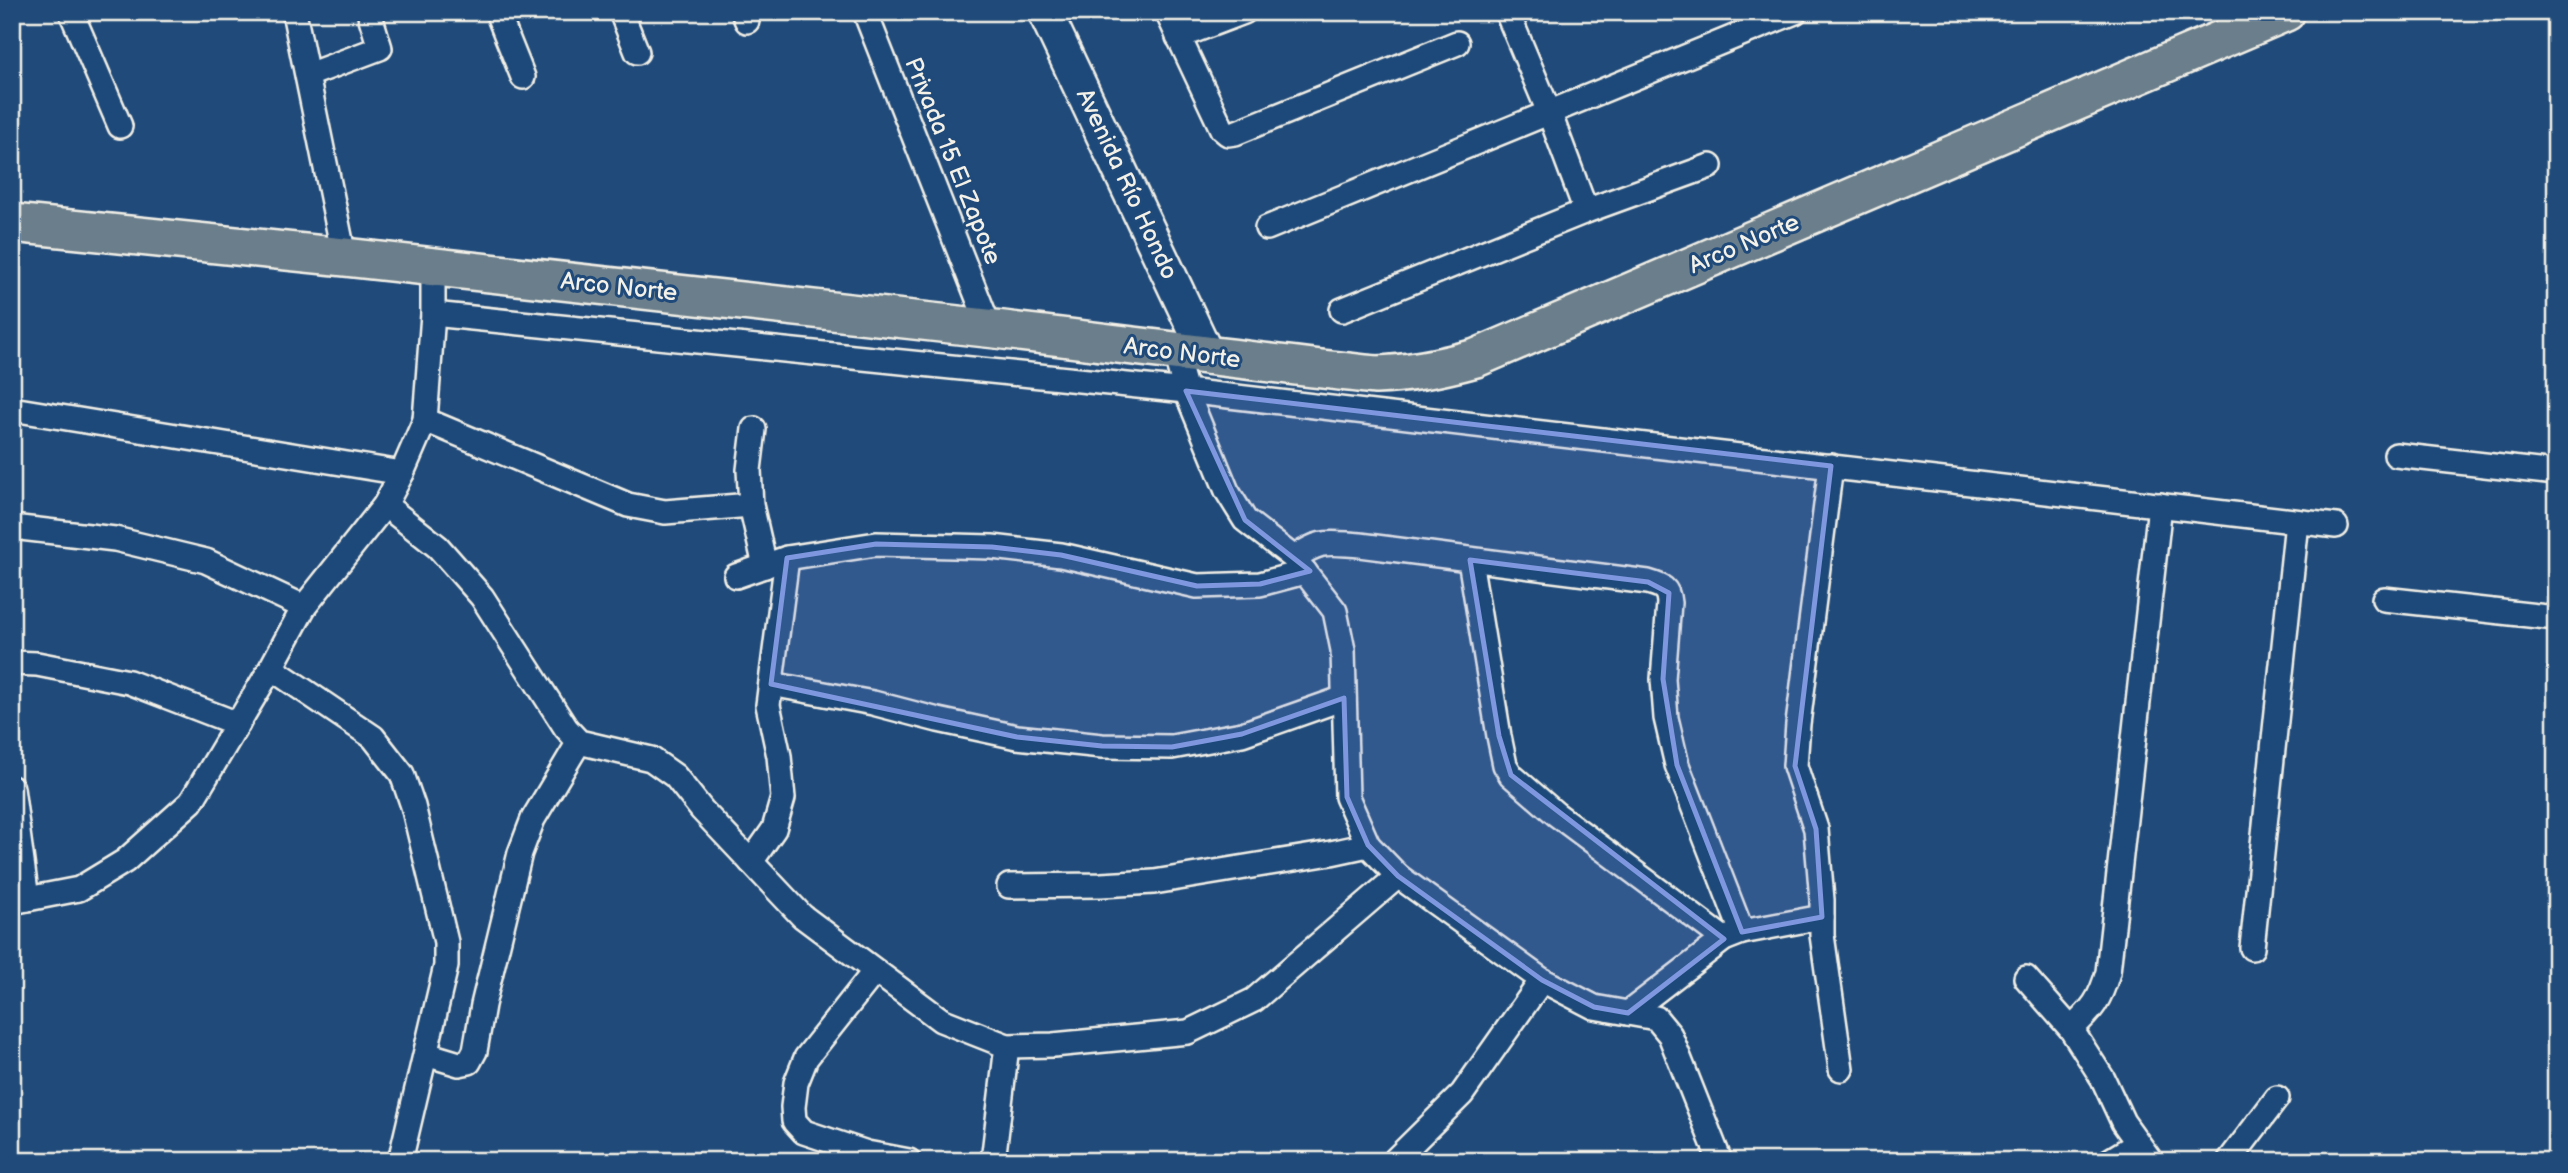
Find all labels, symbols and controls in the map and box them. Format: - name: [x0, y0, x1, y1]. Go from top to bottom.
- street label: Privada 15 El Zapote: [898, 53, 1008, 269]
- street label: Avenida Río Hondo: [1070, 84, 1184, 284]
- street label: Arco Norte: [1684, 208, 1804, 280]
- street label: Arco Norte: [559, 266, 679, 308]
- street label: Arco Norte: [1122, 331, 1242, 375]

